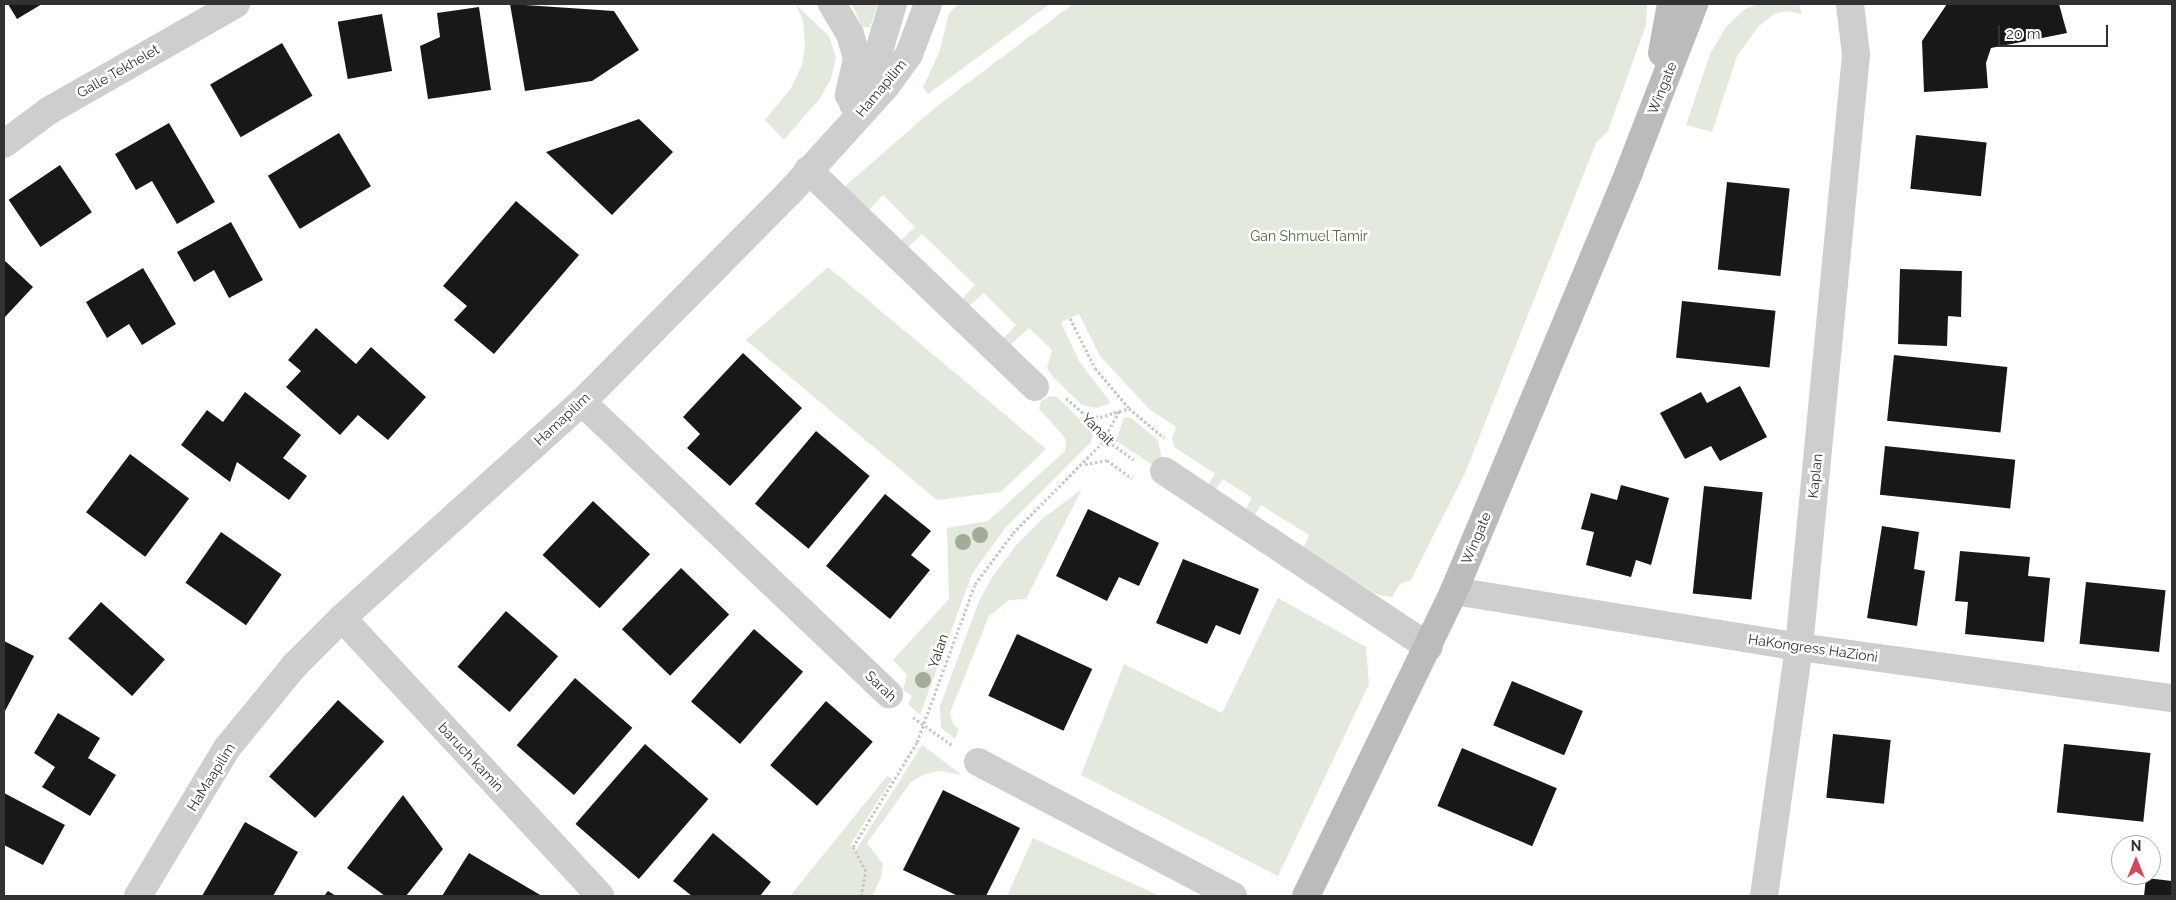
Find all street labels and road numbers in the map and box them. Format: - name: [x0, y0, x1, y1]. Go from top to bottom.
- street label: Galle Tekhelet: [74, 41, 162, 101]
- street label: Hamapilim: [852, 56, 910, 120]
- street label: Wingate: [1644, 59, 1680, 117]
- street label: Hamapilim: [531, 389, 593, 449]
- street label: Yanait: [1078, 409, 1118, 449]
- street label: Kaplan: [1804, 453, 1826, 499]
- street label: Wingate: [1458, 509, 1494, 567]
- street label: HaKongress HaZioni: [1747, 631, 1879, 665]
- street label: Yalan: [924, 632, 952, 670]
- street label: Sarah: [862, 667, 900, 705]
- street label: baruch kamin: [435, 719, 507, 795]
- street label: HaMaapilim: [184, 740, 238, 814]

